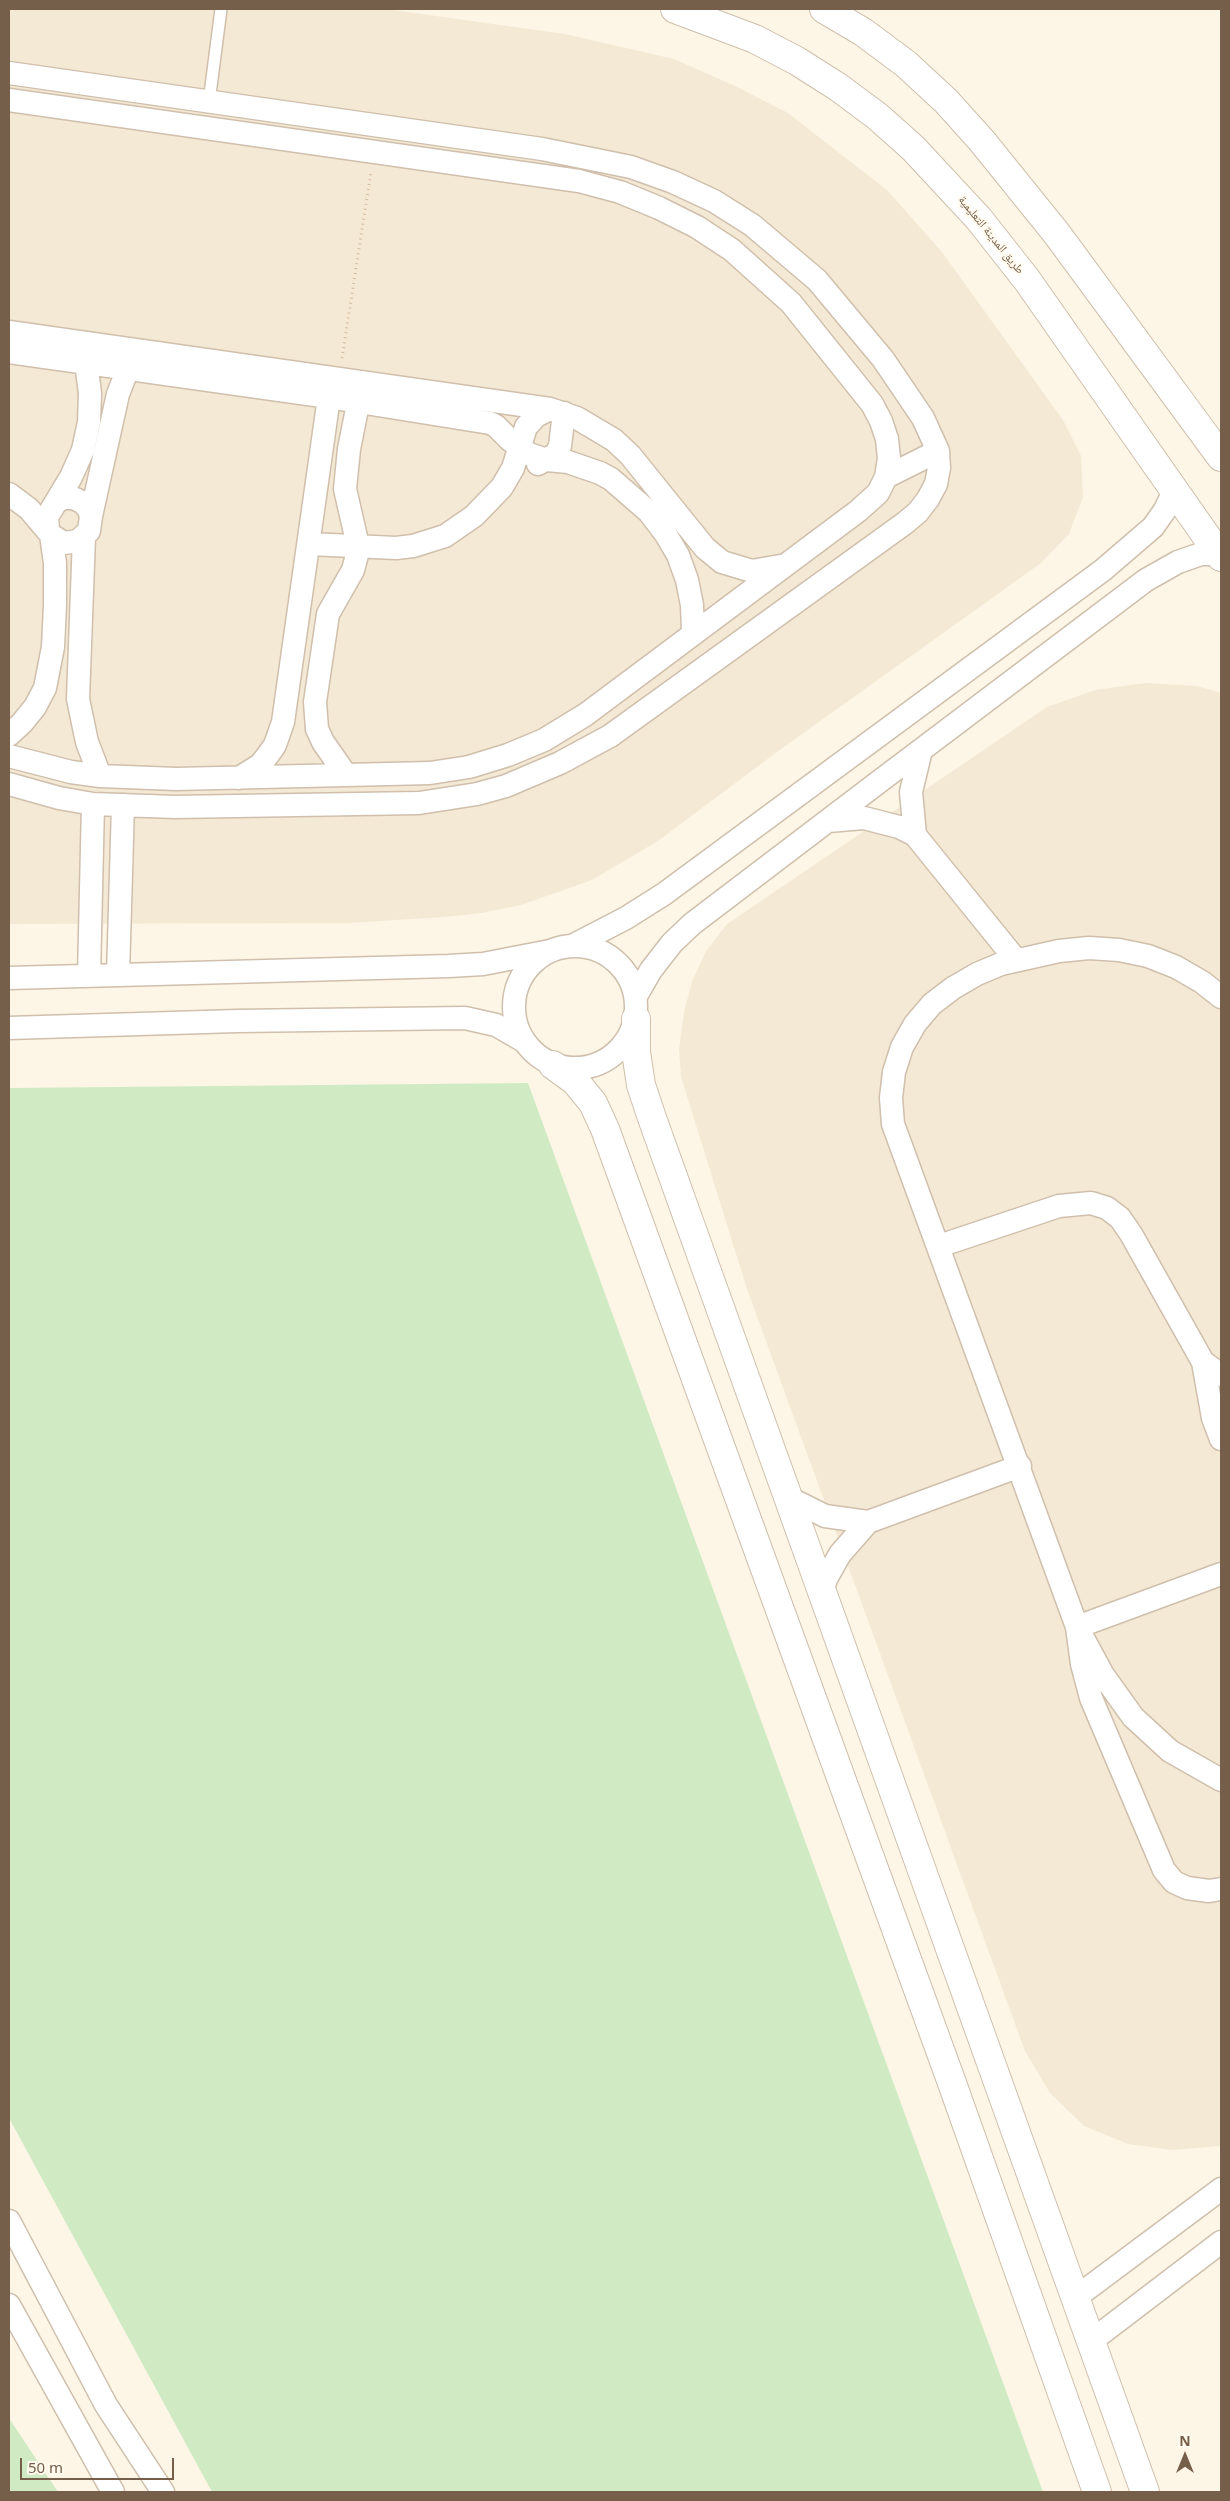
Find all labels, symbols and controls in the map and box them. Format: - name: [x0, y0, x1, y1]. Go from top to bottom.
- street label: طريق المدينة التعليمية: [955, 193, 1027, 277]
- north arrow: [1160, 2431, 1210, 2481]
- text: N: [1179, 2431, 1191, 2450]
- scale bar: [22, 2448, 176, 2480]
- text: 50 m: [28, 2457, 63, 2477]

